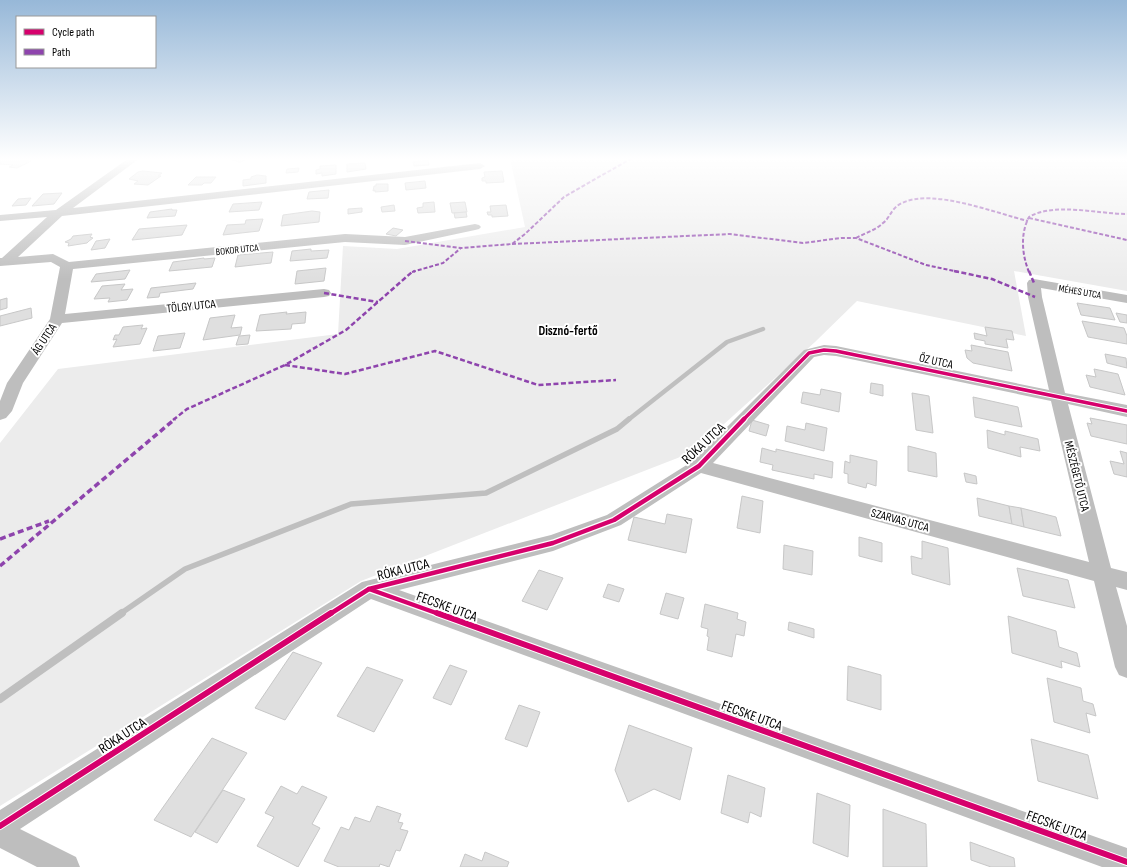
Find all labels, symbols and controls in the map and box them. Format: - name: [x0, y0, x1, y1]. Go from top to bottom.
- legend: [16, 16, 156, 68]
- text: Cycle path: [52, 25, 94, 40]
- text: Path: [52, 45, 70, 60]
- street label: BOKOR UTCA: [215, 242, 260, 258]
- street label: MÉHES UTCA: [1058, 282, 1103, 302]
- street label: TÖLGY UTCA: [166, 296, 217, 317]
- street label: ÁG UTCA: [28, 320, 61, 359]
- district label: Disznó-fertő: [538, 323, 598, 339]
- street label: ŐZ UTCA: [918, 351, 955, 373]
- street label: RÓKA UTCA: [678, 418, 729, 468]
- street label: MÉSZÉGETŐ UTCA: [1061, 439, 1093, 514]
- street label: SZARVAS UTCA: [869, 506, 931, 536]
- street label: RÓKA UTCA: [375, 555, 432, 584]
- street label: FECSKE UTCA: [414, 588, 480, 626]
- street label: FECSKE UTCA: [719, 697, 785, 735]
- street label: RÓKA UTCA: [95, 713, 150, 757]
- street label: FECSKE UTCA: [1024, 807, 1090, 845]

